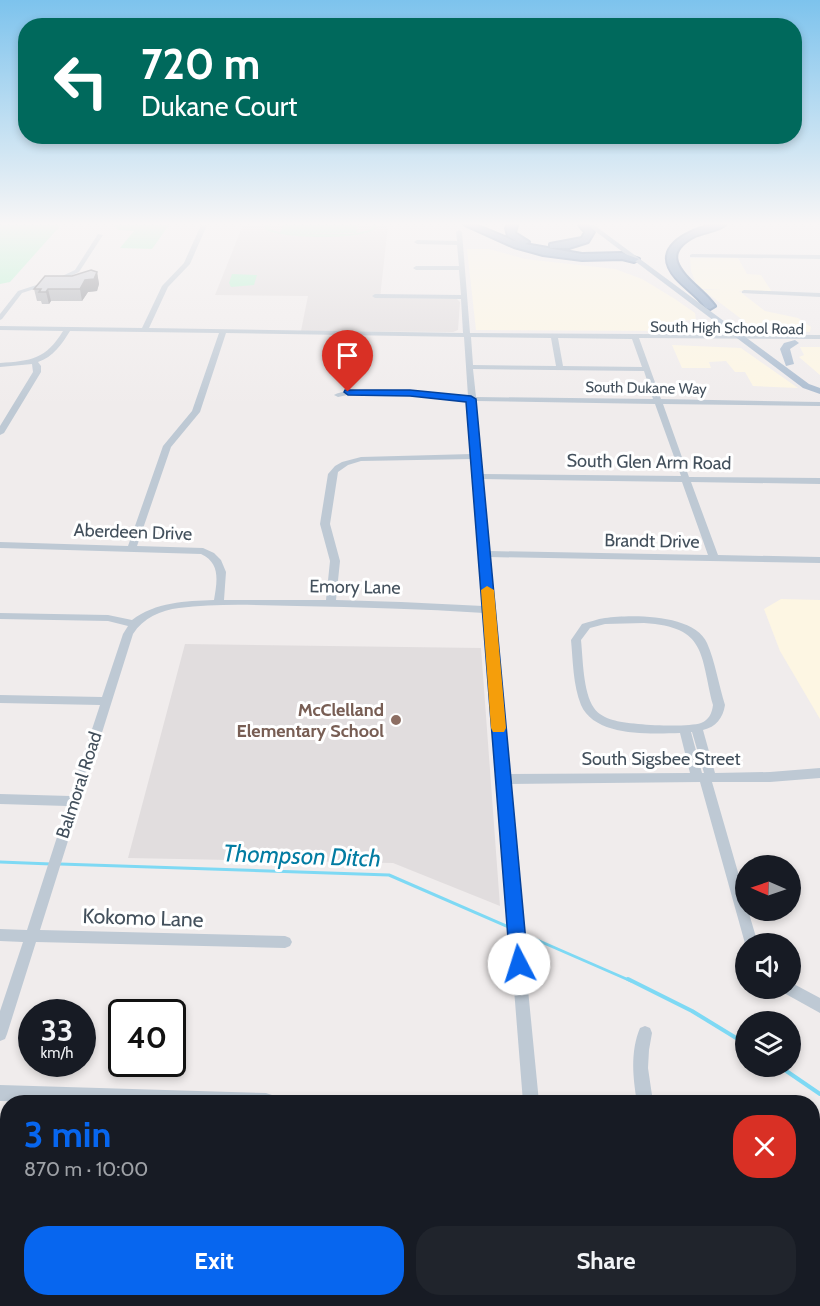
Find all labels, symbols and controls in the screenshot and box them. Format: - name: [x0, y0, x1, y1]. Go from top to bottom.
- text: 720 m: [141, 38, 260, 90]
- icon: left: [42, 42, 120, 120]
- text: Dukane Court: [141, 90, 297, 123]
- street label: South High School Road: [650, 318, 804, 338]
- pin: [322, 330, 373, 392]
- icon: arrive: [331, 339, 364, 372]
- street label: South Dukane Way: [585, 378, 707, 398]
- street label: South Glen Arm Road: [566, 450, 732, 474]
- street label: Aberdeen Drive: [73, 519, 193, 545]
- street label: Brandt Drive: [604, 529, 700, 553]
- street label: Emory Lane: [309, 575, 401, 599]
- place label: McClelland Elementary School: [237, 699, 384, 742]
- marker: McClelland Elementary School: [389, 713, 403, 727]
- street label: Balmoral Road: [51, 729, 107, 841]
- street label: South Sigsbee Street: [581, 748, 741, 770]
- water label: Thompson Ditch: [223, 838, 382, 873]
- north arrow: [735, 855, 801, 921]
- map controls: [735, 855, 801, 1077]
- street label: Kokomo Lane: [82, 903, 204, 932]
- position arrow: [487, 932, 551, 996]
- button: sound: [735, 933, 801, 999]
- speed limit sign: 40: [108, 999, 186, 1077]
- button: layers: [735, 1011, 801, 1077]
- text: 33: [41, 1012, 73, 1049]
- text: km/h: [41, 1044, 73, 1062]
- text: 3 min: [24, 1112, 111, 1156]
- button: close: [733, 1115, 796, 1178]
- text: 870 m · 10:00: [24, 1157, 148, 1181]
- button: Exit: [24, 1226, 404, 1295]
- button: Share: [416, 1226, 796, 1295]

